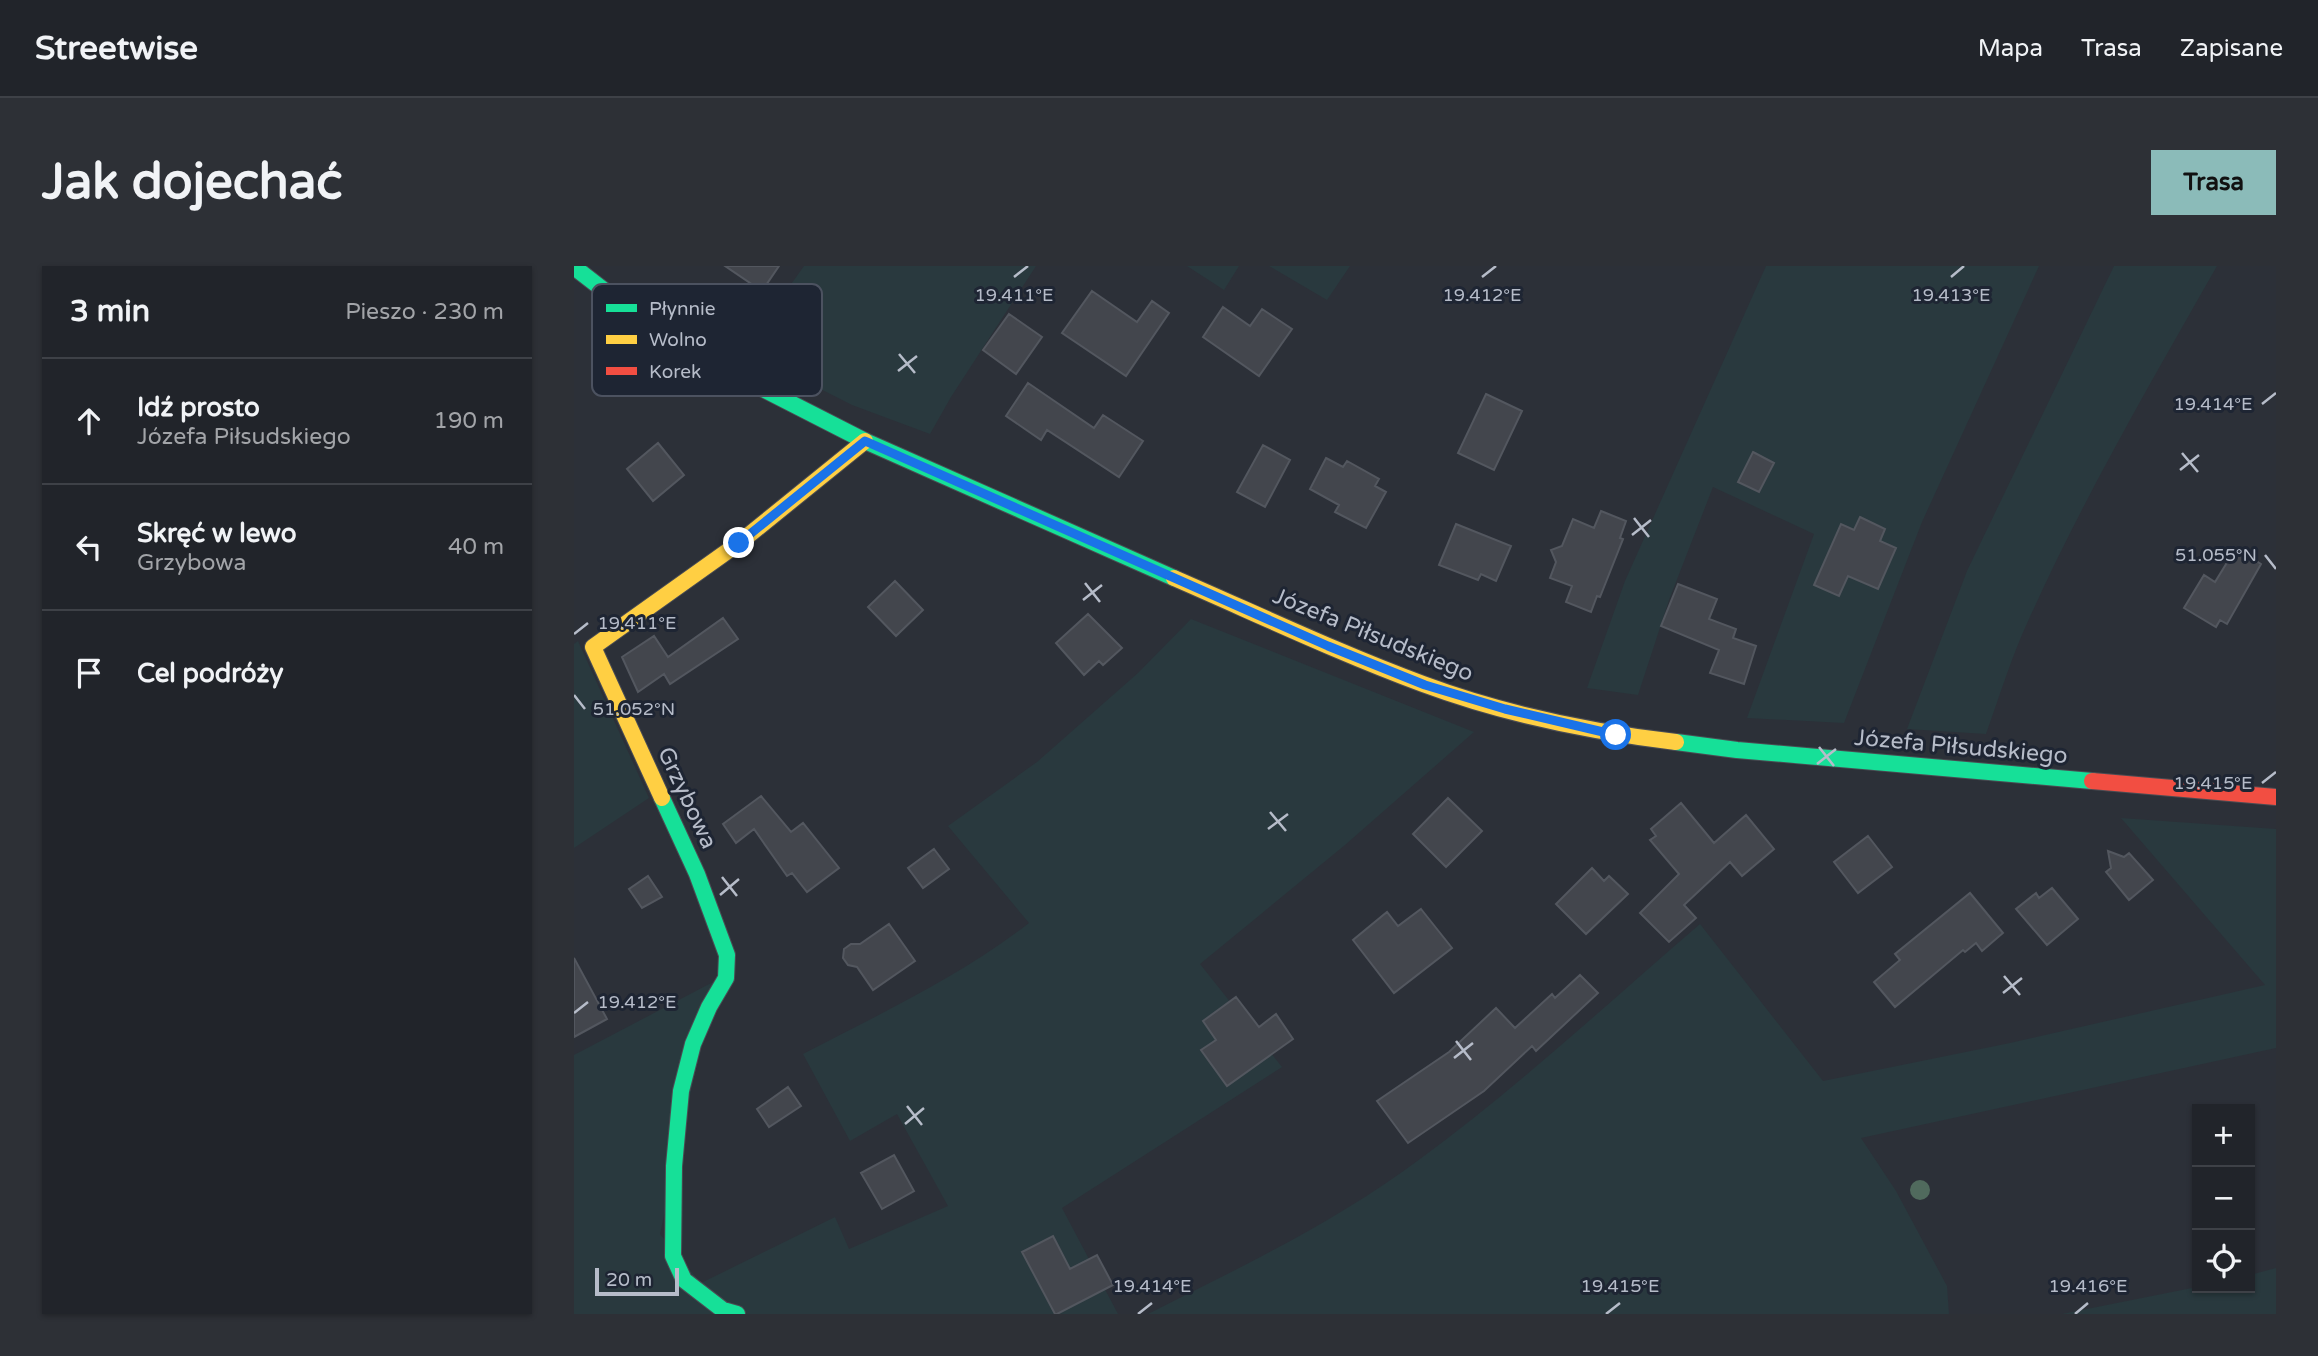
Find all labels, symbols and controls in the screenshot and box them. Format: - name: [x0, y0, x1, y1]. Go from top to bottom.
- text: Streetwise: [35, 29, 198, 68]
- text: Mapa: [1978, 34, 2043, 63]
- text: Trasa: [2081, 34, 2142, 63]
- text: Zapisane: [2180, 34, 2283, 63]
- button: Trasa: [2151, 150, 2276, 215]
- text: Jak dojechać: [42, 153, 342, 212]
- legend: [592, 284, 822, 396]
- text: 19.411°E: [974, 284, 1054, 306]
- text: 19.412°E: [1442, 284, 1522, 306]
- text: 19.413°E: [1911, 284, 1991, 306]
- text: 3 min: [70, 293, 150, 330]
- text: Pieszo · 230 m: [345, 298, 504, 326]
- text: Płynnie: [649, 298, 716, 320]
- text: Wolno: [649, 329, 707, 351]
- text: Korek: [649, 361, 701, 383]
- text: Idź prosto: [137, 392, 260, 423]
- text: 19.414°E: [2173, 393, 2253, 415]
- icon: ahead: [70, 402, 108, 440]
- text: 190 m: [434, 407, 504, 435]
- text: Józefa Piłsudskiego: [137, 423, 351, 451]
- text: Skręć w lewo: [137, 518, 297, 549]
- route end: [723, 527, 754, 558]
- icon: left: [70, 528, 108, 566]
- text: 40 m: [448, 533, 504, 561]
- text: 51.055°N: [2175, 544, 2257, 566]
- text: Grzybowa: [137, 549, 246, 577]
- street label: Józefa Piłsudskiego: [1269, 582, 1477, 688]
- text: 19.411°E: [597, 612, 677, 634]
- icon: arrive: [70, 654, 108, 692]
- text: Cel podróży: [137, 658, 284, 689]
- text: 51.052°N: [593, 698, 675, 720]
- route start: [1600, 719, 1631, 750]
- street label: Józefa Piłsudskiego: [1853, 724, 2069, 770]
- street label: Grzybowa: [651, 743, 723, 853]
- text: 19.415°E: [2174, 772, 2252, 794]
- text: 19.412°E: [597, 991, 677, 1013]
- map controls: [2192, 1104, 2255, 1293]
- button: +: [2192, 1104, 2255, 1167]
- button: −: [2192, 1167, 2255, 1230]
- button: locate: [2192, 1230, 2255, 1293]
- scale bar: [595, 1265, 679, 1297]
- text: 20 m: [606, 1269, 652, 1291]
- text: 19.414°E: [1112, 1275, 1192, 1297]
- text: 19.415°E: [1581, 1275, 1659, 1297]
- text: 19.416°E: [2049, 1275, 2127, 1297]

